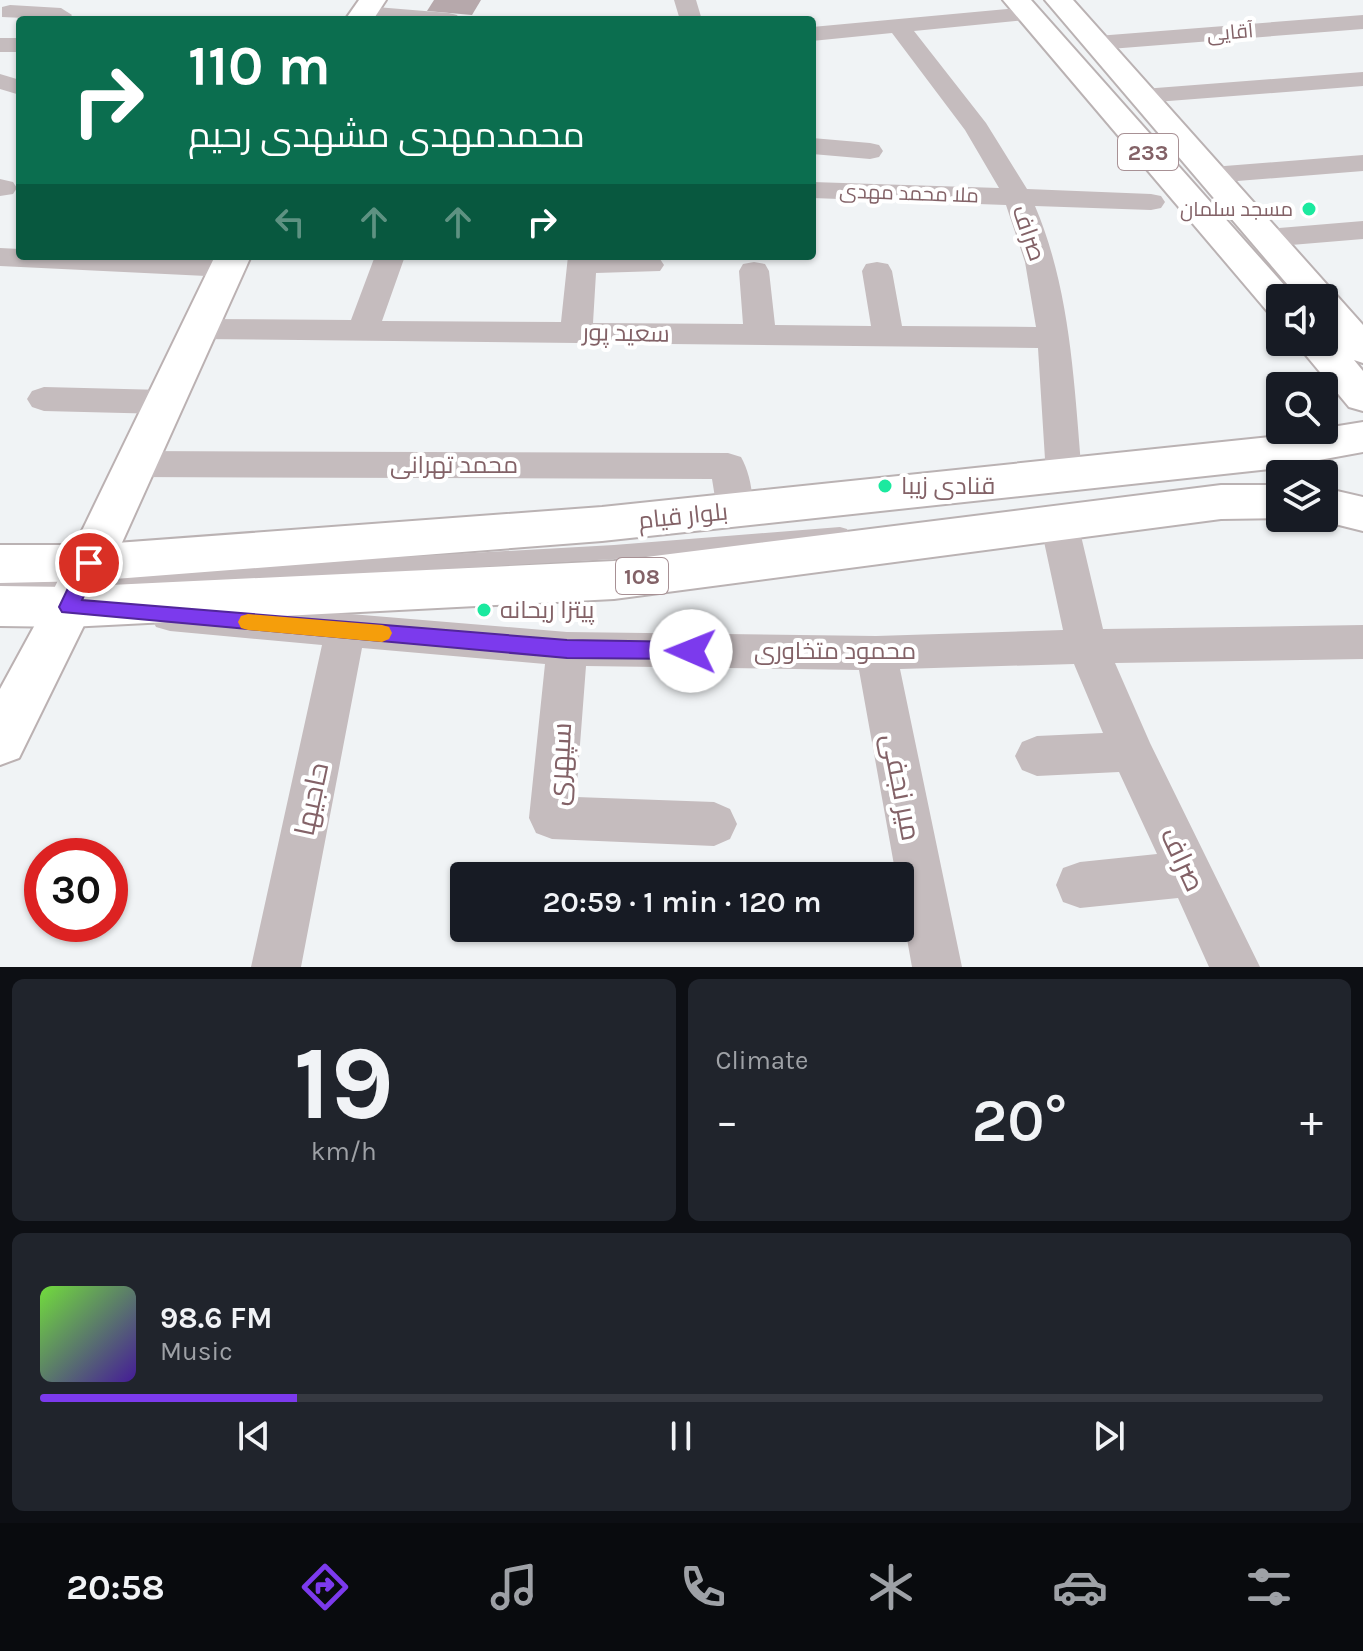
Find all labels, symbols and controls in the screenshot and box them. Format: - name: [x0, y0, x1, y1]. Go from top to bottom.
- street label: آقایی: [1206, 19, 1255, 47]
- text: 110 m: [188, 33, 331, 98]
- icon: right: [56, 48, 160, 152]
- text: محمدمهدی مشهدی رحیم: [188, 114, 585, 156]
- road number: 233: [1118, 134, 1178, 170]
- street label: ملا محمد مهدی: [839, 180, 979, 208]
- place label: مسجد سلمان: [1180, 198, 1293, 222]
- icon: left: [268, 200, 312, 244]
- icon: ahead: [352, 200, 396, 244]
- icon: ahead: [436, 200, 480, 244]
- icon: right: [520, 200, 564, 244]
- marker: مسجد سلمان: [1300, 200, 1318, 218]
- street label: صراف: [1006, 201, 1052, 265]
- map controls: [1266, 284, 1338, 532]
- button: sound: [1266, 284, 1338, 356]
- street label: سعید پور: [580, 318, 670, 350]
- button: search: [1266, 372, 1338, 444]
- street label: محمد تهرانی: [390, 451, 518, 479]
- button: layers: [1266, 460, 1338, 532]
- place label: قنادی زیبا: [901, 472, 995, 500]
- marker: قنادی زیبا: [876, 477, 894, 495]
- street label: بلوار قیام: [637, 497, 729, 537]
- pin: [55, 529, 123, 597]
- icon: arrive: [67, 541, 111, 585]
- road number: 108: [616, 558, 668, 594]
- place label: پیتزا ریحانه: [500, 596, 595, 626]
- marker: پیتزا ریحانه: [475, 601, 493, 619]
- position arrow: [649, 609, 733, 693]
- street label: محمود متخاوری: [754, 637, 916, 665]
- street label: سپهری: [541, 722, 579, 807]
- street label: میر نجفی: [875, 731, 928, 843]
- street label: حاجیها: [288, 759, 335, 839]
- street label: صراف: [1153, 822, 1212, 896]
- speed limit sign: 30: [24, 838, 128, 942]
- text: 20:59 · 1 min · 120 m: [542, 884, 822, 920]
- text: 19: [293, 1023, 394, 1144]
- text: Climate: [716, 1045, 808, 1076]
- text: 20°: [971, 1086, 1067, 1156]
- text: −: [716, 1096, 739, 1147]
- text: +: [1300, 1096, 1323, 1147]
- text: km/h: [311, 1136, 377, 1167]
- text: 98.6 FM: [160, 1300, 273, 1336]
- text: Music: [160, 1336, 233, 1367]
- icon: previous: [232, 1414, 276, 1458]
- icon: pause: [659, 1414, 703, 1458]
- icon: next: [1087, 1414, 1131, 1458]
- icon: directions: [297, 1559, 353, 1615]
- icon: music: [486, 1559, 542, 1615]
- icon: phone: [675, 1559, 731, 1615]
- icon: climate: [863, 1559, 919, 1615]
- icon: car: [1052, 1559, 1108, 1615]
- icon: filters: [1241, 1559, 1297, 1615]
- text: 20:58: [66, 1566, 165, 1608]

